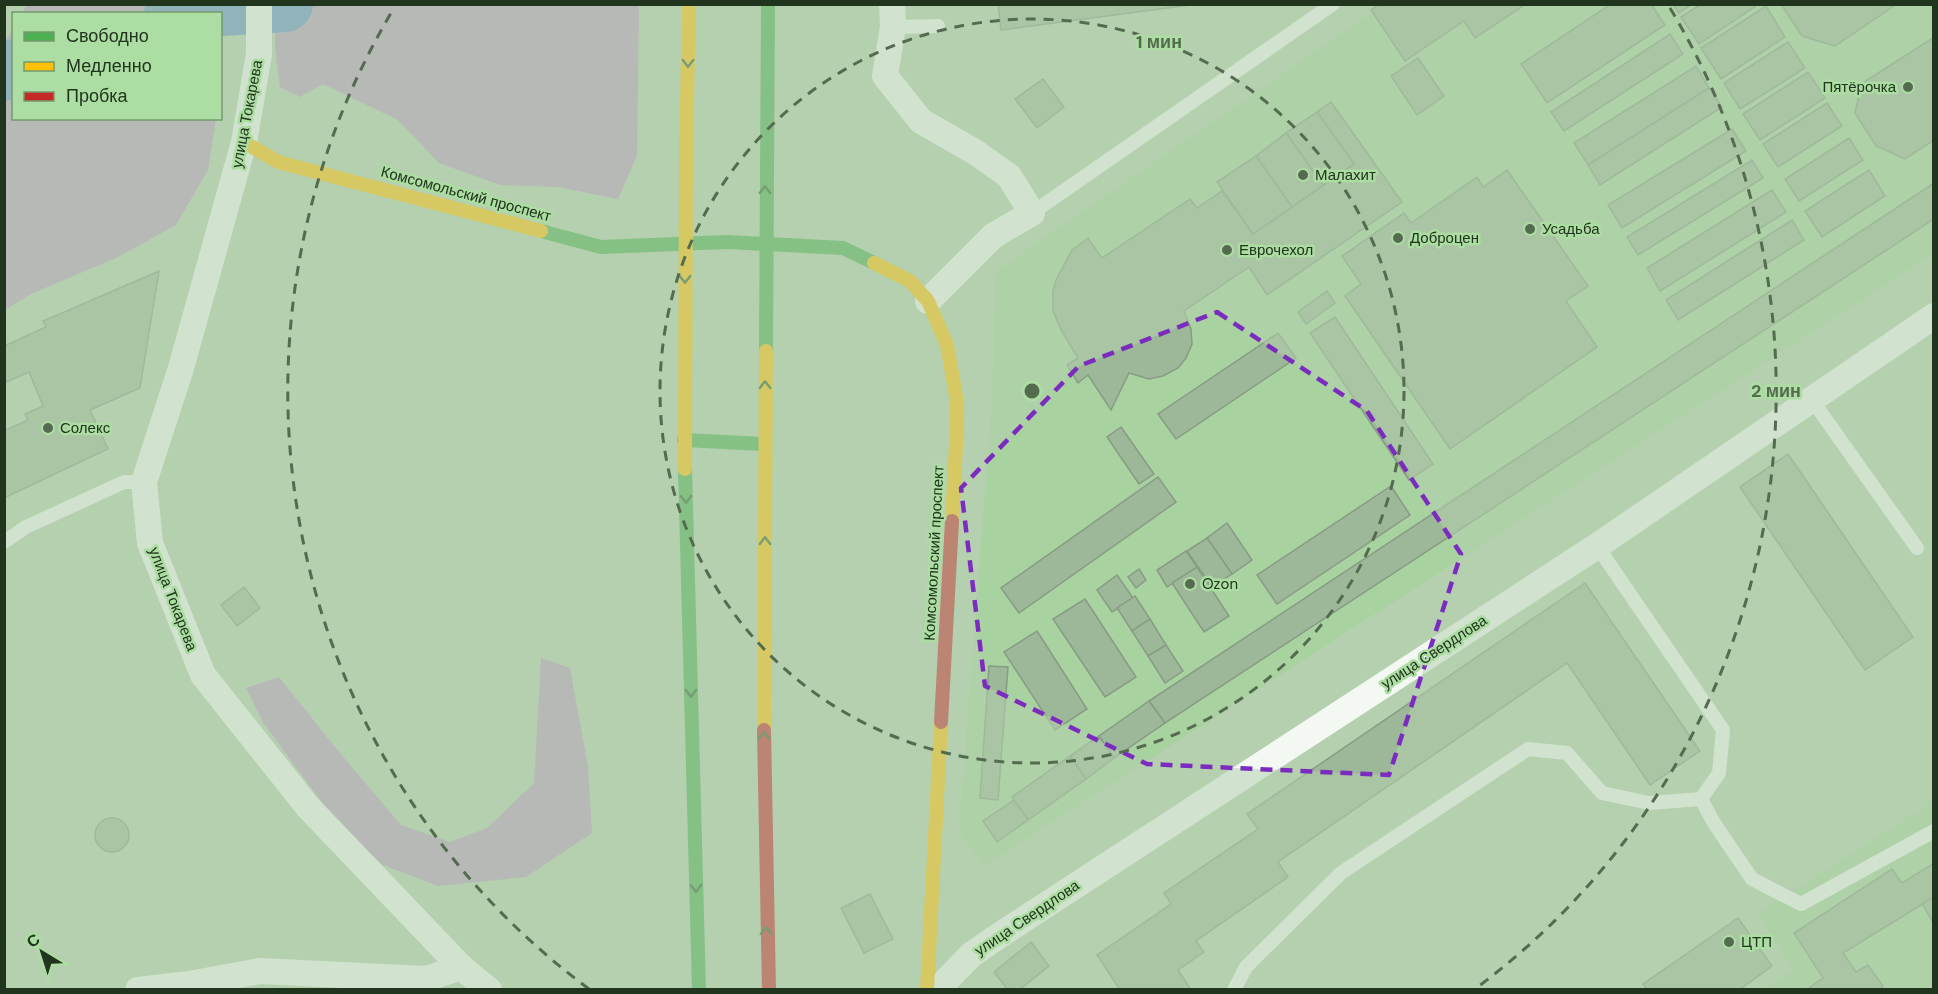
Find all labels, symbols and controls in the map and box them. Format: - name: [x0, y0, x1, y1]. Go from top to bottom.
- legend: [12, 12, 222, 120]
- text: Свободно: [66, 24, 149, 48]
- text: 1 мин: [1136, 30, 1182, 54]
- text: Медленно: [66, 54, 152, 78]
- street label: улица Токарева: [227, 58, 267, 170]
- one-way arrow: [681, 58, 694, 67]
- place label: Пятёрочка: [1822, 77, 1897, 97]
- marker: Пятёрочка: [1901, 80, 1915, 94]
- text: Пробка: [66, 84, 129, 108]
- street label: Комсомольский проспект: [379, 162, 553, 226]
- place label: Малахит: [1315, 165, 1376, 185]
- marker: Малахит: [1296, 168, 1310, 182]
- one-way arrow: [759, 186, 771, 195]
- place label: Усадьба: [1542, 219, 1600, 239]
- marker: Усадьба: [1523, 222, 1537, 236]
- place label: Доброцен: [1410, 228, 1479, 248]
- marker: Доброцен: [1391, 231, 1405, 245]
- place label: Еврочехол: [1239, 240, 1313, 260]
- marker: Еврочехол: [1220, 243, 1234, 257]
- one-way arrow: [679, 274, 691, 283]
- text: 2 мин: [1751, 379, 1801, 403]
- one-way arrow: [759, 381, 771, 390]
- centre of rings: [1022, 381, 1042, 401]
- place label: Солекс: [60, 418, 111, 438]
- marker: Солекс: [41, 421, 55, 435]
- street label: Комсомольский проспект: [919, 465, 949, 641]
- one-way arrow: [679, 494, 692, 503]
- one-way arrow: [759, 537, 771, 546]
- street label: улица Токарева: [144, 544, 202, 654]
- place label: Ozon: [1202, 574, 1238, 594]
- marker: Ozon: [1183, 577, 1197, 591]
- street label: улица Свердлова: [1377, 610, 1491, 694]
- one-way arrow: [684, 689, 697, 698]
- one-way arrow: [758, 732, 770, 741]
- street label: улица Свердлова: [971, 875, 1084, 961]
- one-way arrow: [690, 884, 702, 893]
- north arrow: [12, 922, 72, 982]
- one-way arrow: [760, 927, 773, 936]
- text: С: [22, 928, 44, 952]
- place label: ЦТП: [1741, 932, 1772, 952]
- marker: ЦТП: [1722, 935, 1736, 949]

